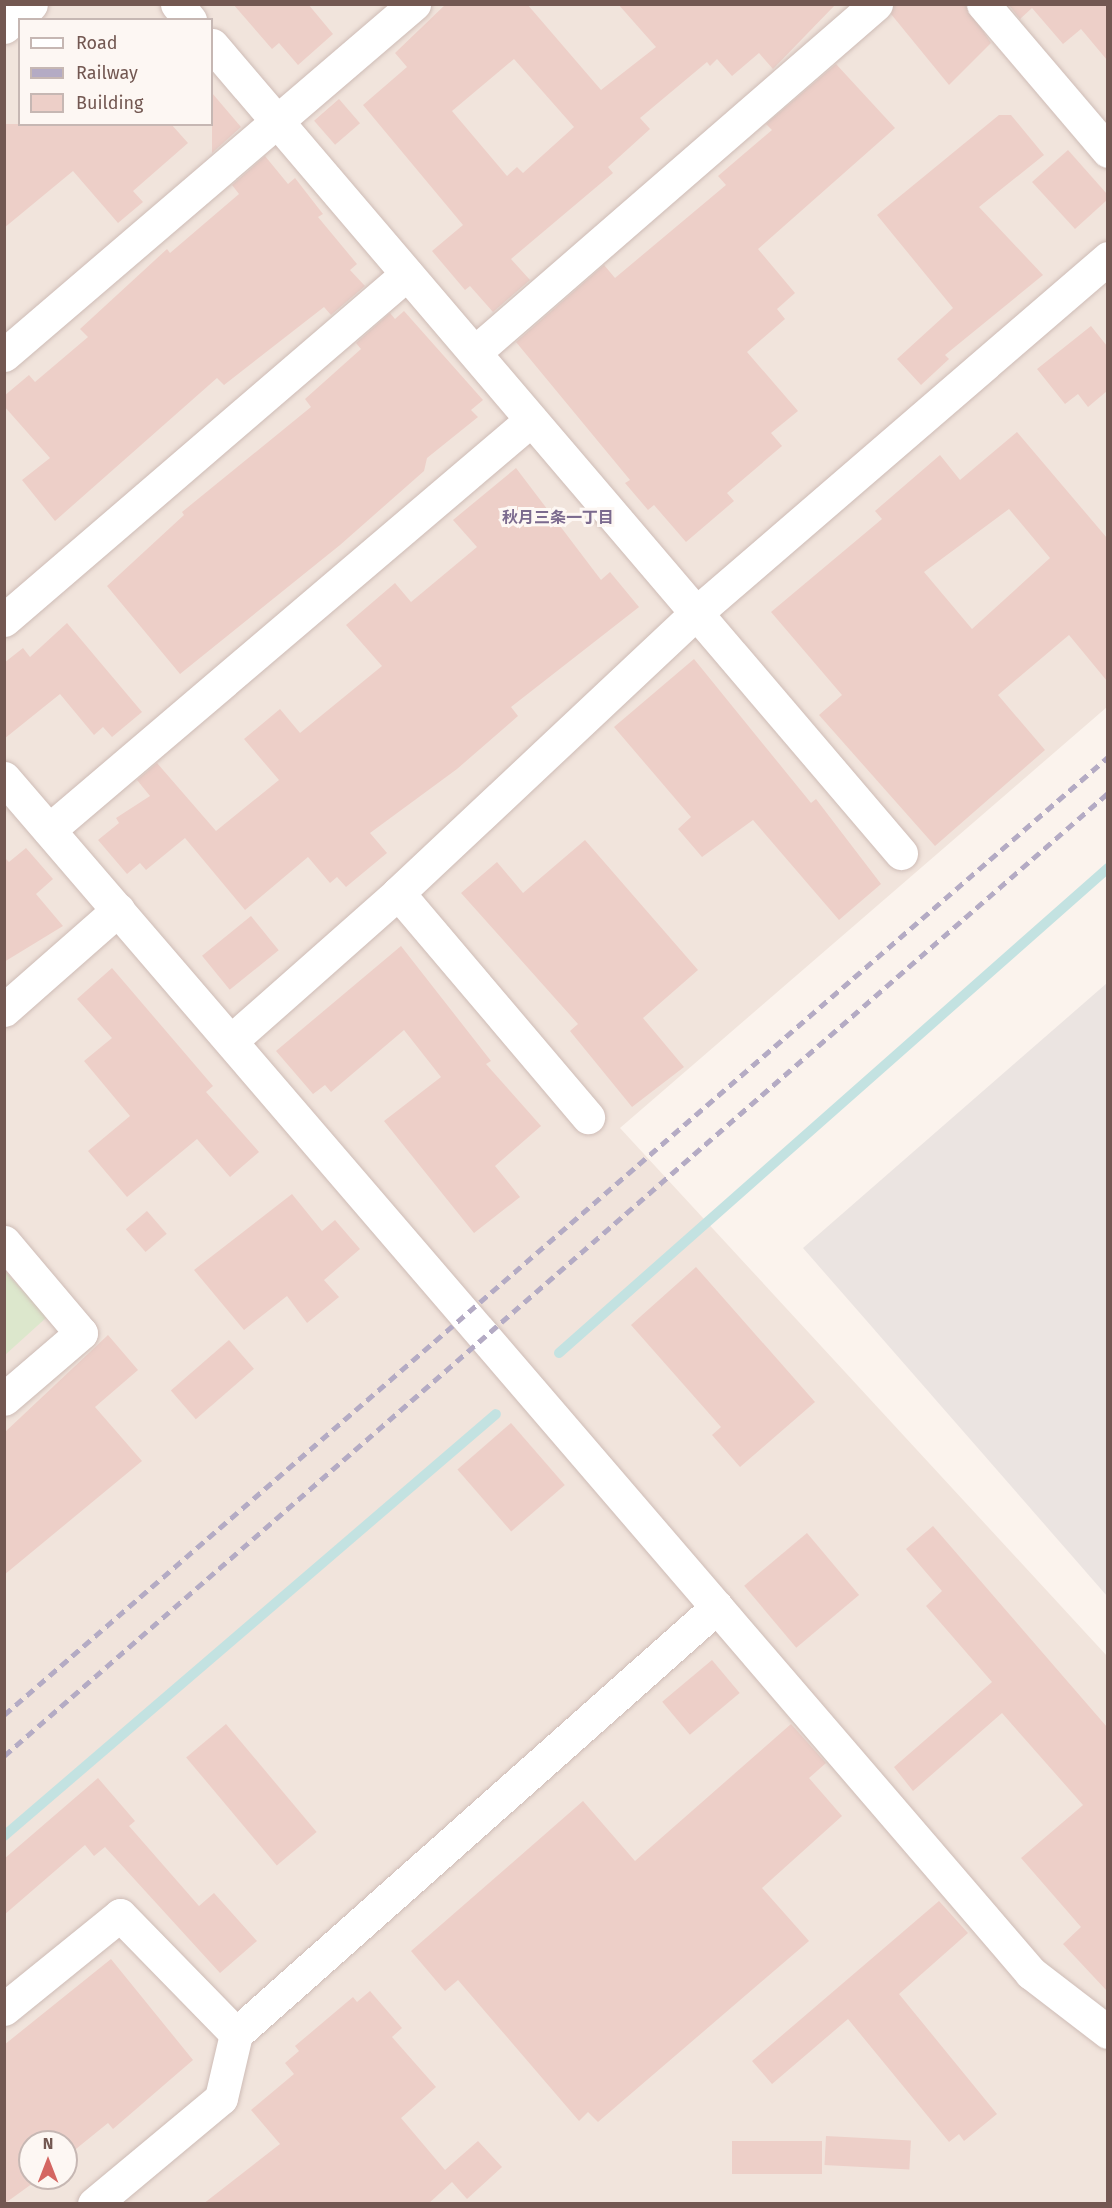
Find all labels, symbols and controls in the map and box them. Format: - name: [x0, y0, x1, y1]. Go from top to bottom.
- legend: [18, 18, 213, 126]
- text: Road: [76, 32, 118, 54]
- text: Railway: [76, 62, 138, 84]
- text: Building: [76, 92, 143, 114]
- district label: 秋月三条一丁目: [502, 508, 614, 528]
- north arrow: [18, 2130, 78, 2190]
- text: N: [43, 2134, 53, 2153]

